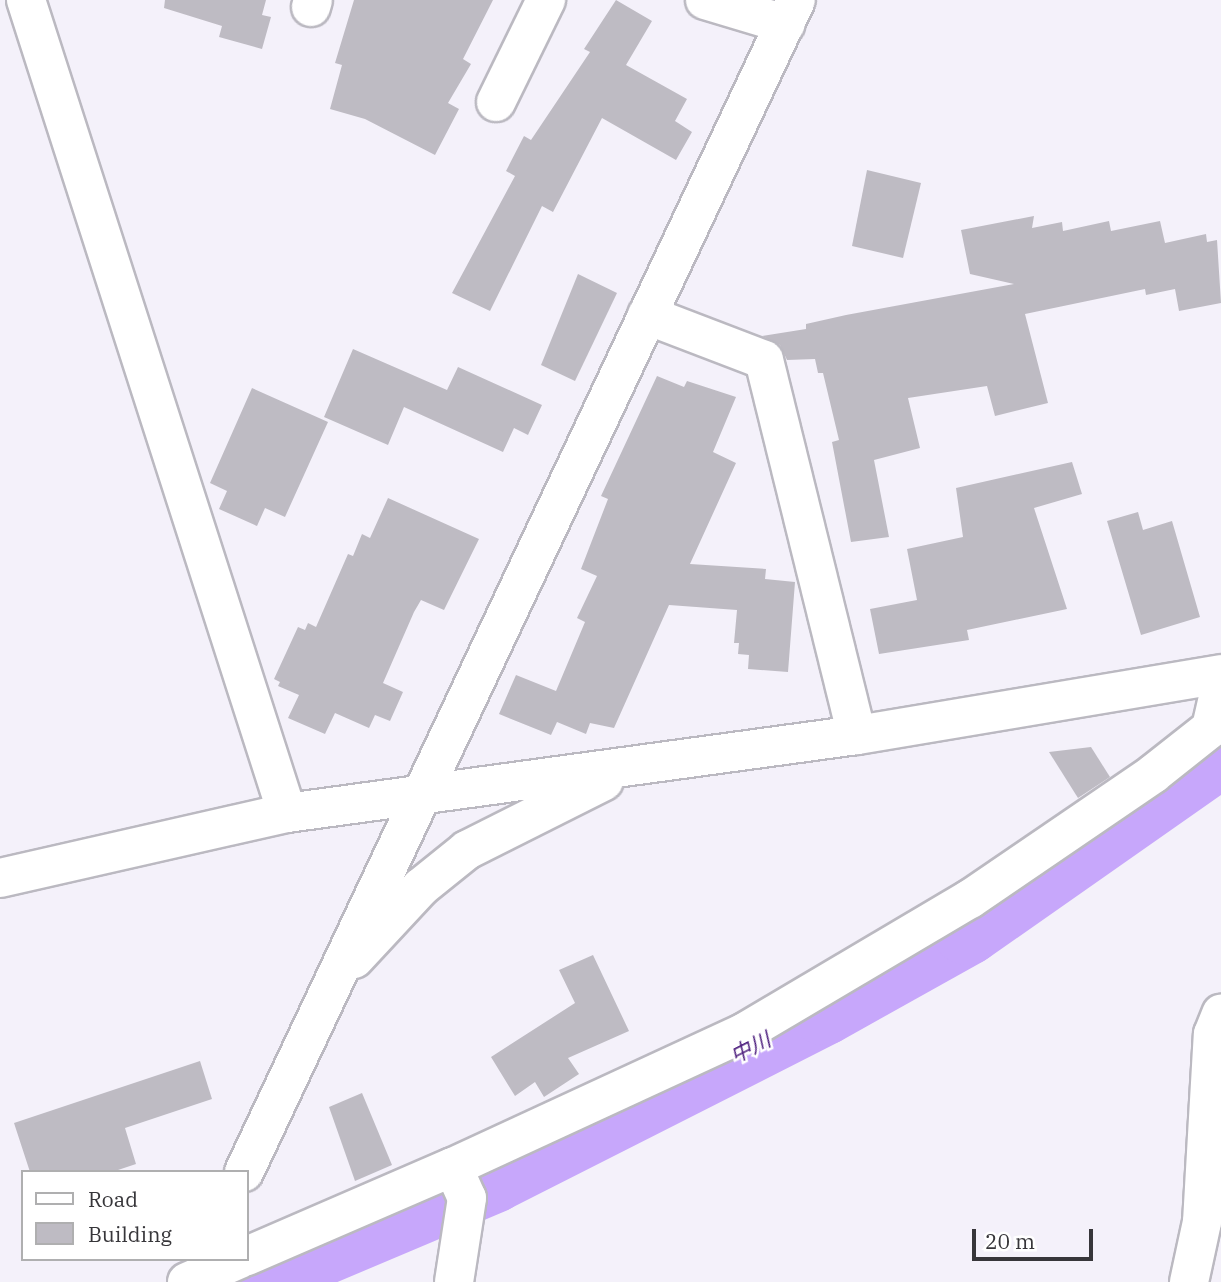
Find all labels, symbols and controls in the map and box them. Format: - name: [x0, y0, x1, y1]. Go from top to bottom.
- water label: 中川: [726, 1026, 774, 1068]
- legend: [21, 1170, 248, 1261]
- text: Road: [88, 1185, 138, 1213]
- scale bar: [976, 1216, 1097, 1260]
- text: Building: [88, 1220, 172, 1248]
- text: 20 m: [985, 1227, 1035, 1255]

